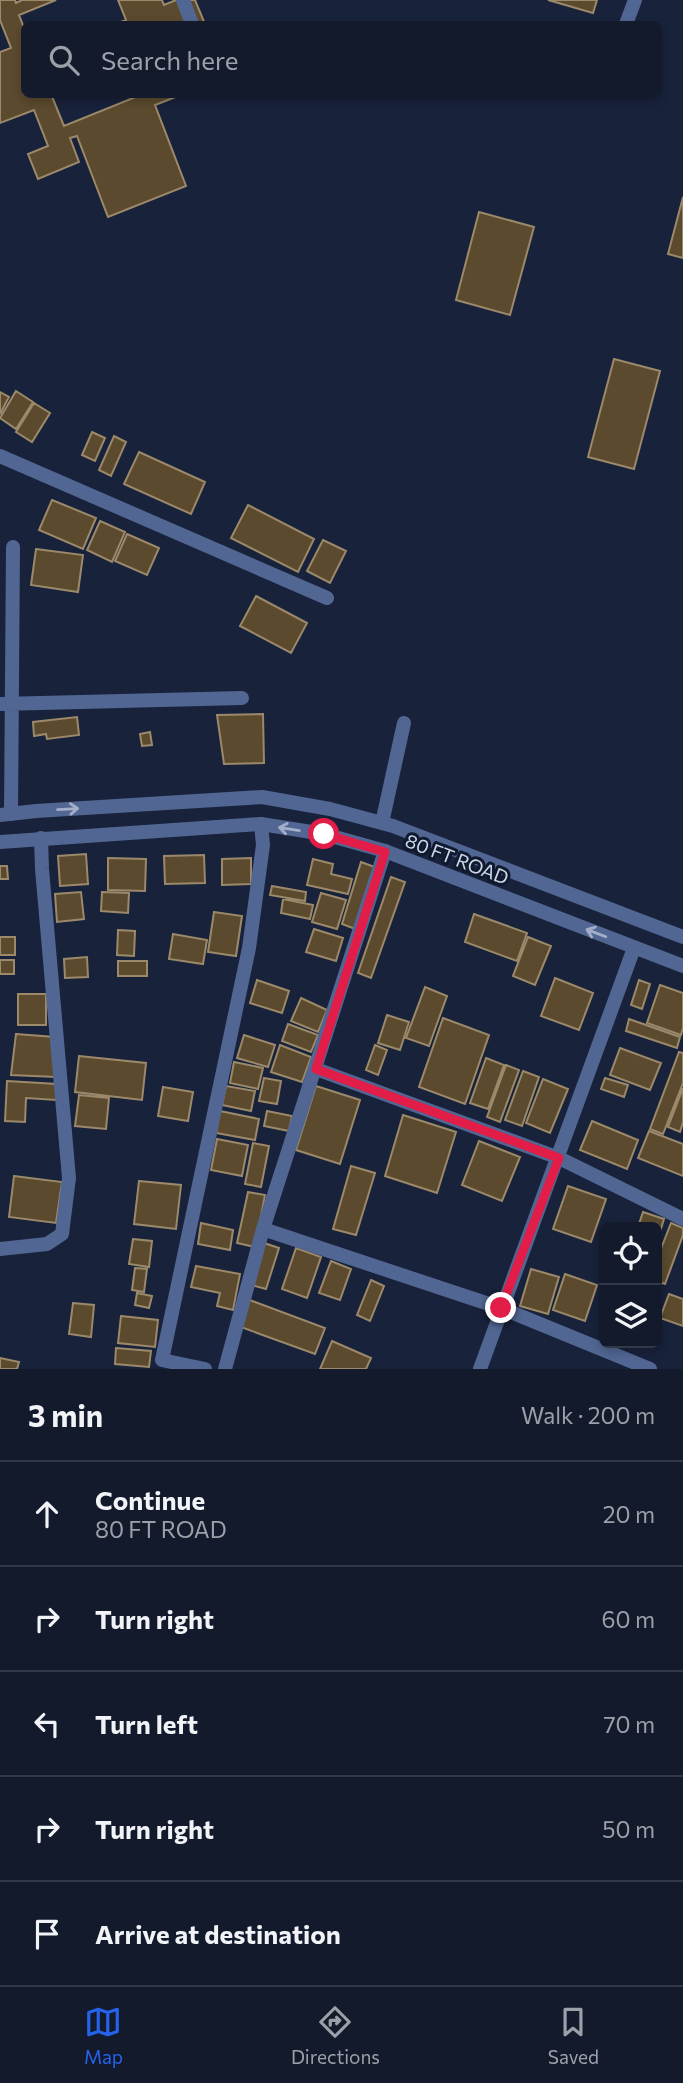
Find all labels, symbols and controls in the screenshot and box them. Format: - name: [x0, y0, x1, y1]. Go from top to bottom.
- search box: [21, 21, 662, 98]
- icon: search: [45, 41, 83, 79]
- text: Search here: [101, 44, 239, 75]
- one-way arrow: [56, 803, 79, 816]
- route start: [308, 818, 339, 849]
- one-way arrow: [278, 822, 301, 835]
- street label: 80 FT ROAD: [402, 828, 512, 889]
- one-way arrow: [586, 926, 608, 939]
- map controls: [599, 1222, 662, 1348]
- button: locate: [599, 1222, 662, 1285]
- button: layers: [599, 1285, 662, 1348]
- route end: [485, 1292, 516, 1323]
- text: 3 min: [28, 1396, 103, 1433]
- text: Walk · 200 m: [521, 1401, 655, 1429]
- text: Continue: [95, 1484, 205, 1515]
- icon: ahead: [28, 1495, 66, 1533]
- text: 20 m: [603, 1500, 655, 1528]
- text: 80 FT ROAD: [95, 1515, 227, 1543]
- icon: right: [28, 1600, 66, 1638]
- text: Turn right: [95, 1603, 214, 1634]
- text: 60 m: [602, 1605, 655, 1633]
- icon: left: [28, 1705, 66, 1743]
- text: Turn left: [95, 1708, 198, 1739]
- text: 70 m: [603, 1710, 655, 1738]
- icon: right: [28, 1810, 66, 1848]
- text: Turn right: [95, 1813, 214, 1844]
- text: 50 m: [602, 1815, 655, 1843]
- icon: arrive: [28, 1915, 66, 1953]
- text: Arrive at destination: [95, 1918, 341, 1949]
- tab: Map: [84, 2003, 123, 2068]
- tab: Directions: [291, 2003, 380, 2068]
- tab: Saved: [548, 2003, 599, 2068]

